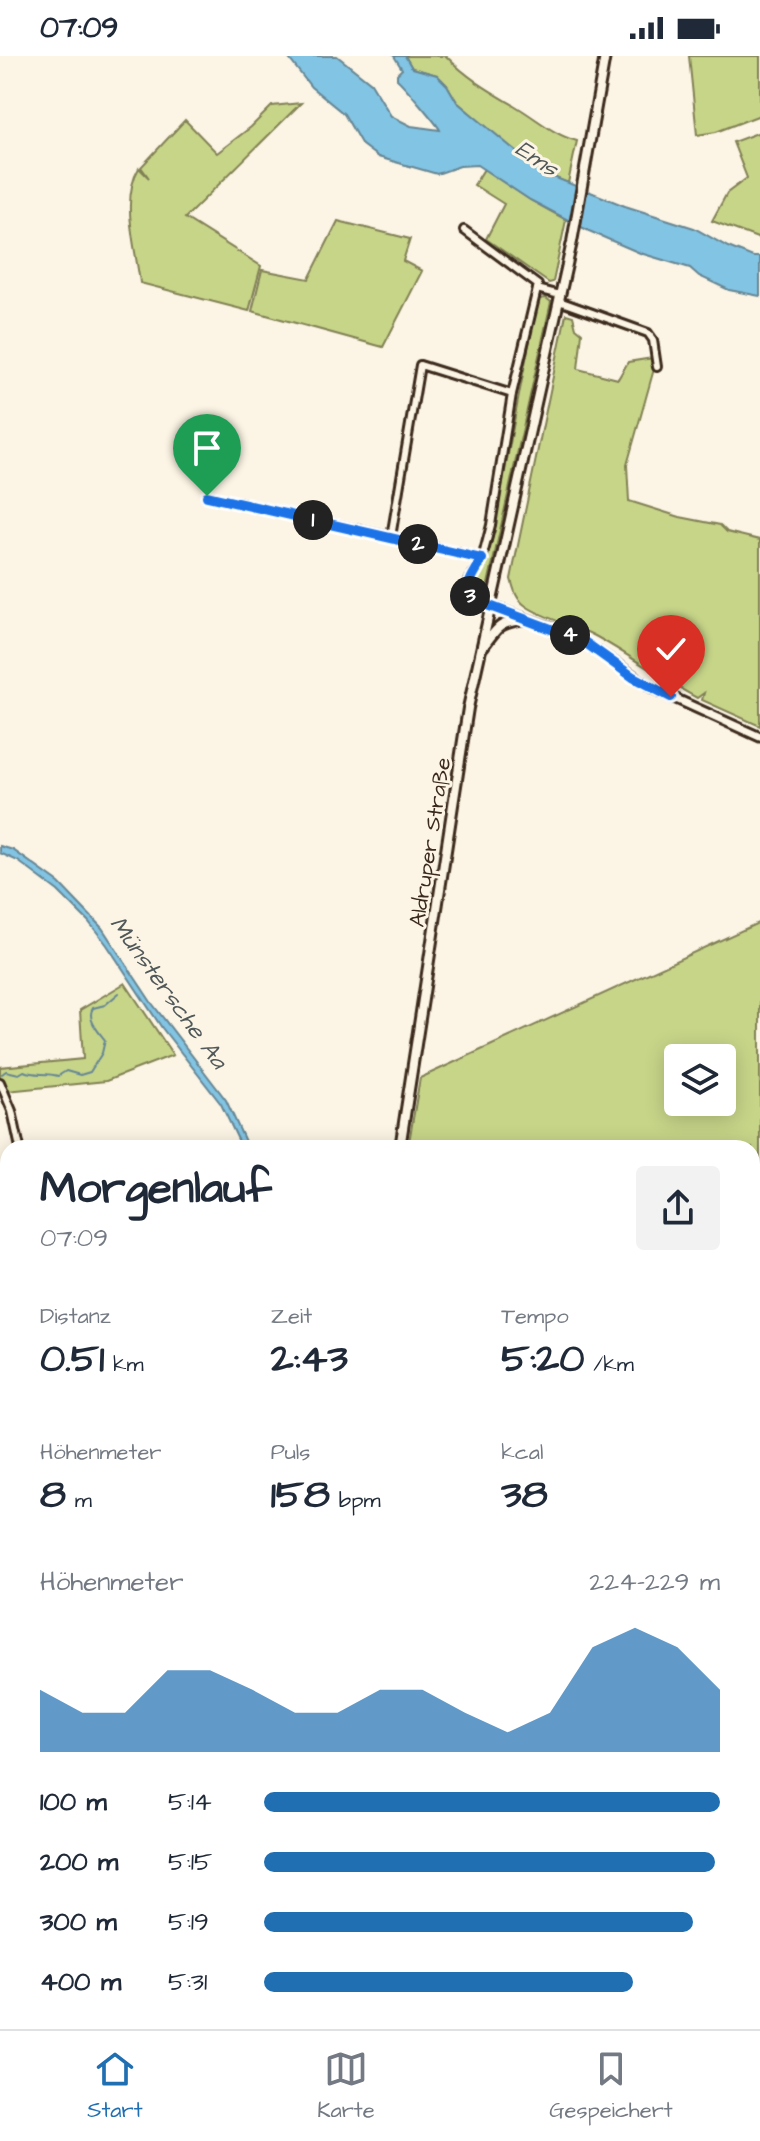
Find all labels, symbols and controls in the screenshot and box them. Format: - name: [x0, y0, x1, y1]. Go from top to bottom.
- text: 07:09: [40, 7, 118, 49]
- water label: Ems: [508, 132, 566, 187]
- pin: [173, 414, 241, 496]
- icon: arrive: [185, 426, 229, 470]
- pin: 1: [293, 500, 333, 540]
- text: 1: [312, 504, 314, 535]
- pin: 2: [398, 524, 438, 564]
- text: 2: [412, 528, 424, 559]
- pin: 3: [450, 576, 490, 616]
- text: 3: [464, 580, 476, 611]
- pin: 4: [550, 615, 590, 655]
- pin: [637, 615, 705, 697]
- text: 4: [563, 619, 577, 650]
- icon: check: [649, 627, 693, 671]
- street label: Aldruper Straße: [402, 755, 459, 929]
- water label: Münstersche Aa: [101, 909, 236, 1077]
- map controls: [664, 1044, 736, 1116]
- button: layers: [664, 1044, 736, 1116]
- text: Morgenlauf: [40, 1159, 272, 1220]
- button: share: [636, 1166, 720, 1250]
- text: 07:09: [40, 1220, 108, 1256]
- text: Distanz: [40, 1301, 111, 1332]
- text: Zeit: [271, 1301, 312, 1332]
- text: Tempo: [501, 1301, 569, 1332]
- text: 0.51: [40, 1332, 104, 1387]
- text: 2:43: [271, 1332, 348, 1387]
- text: 5:20: [501, 1332, 584, 1387]
- text: km: [104, 1349, 144, 1380]
- text: /km: [584, 1349, 634, 1380]
- text: Höhenmeter: [40, 1437, 161, 1468]
- text: Puls: [271, 1437, 310, 1468]
- text: kcal: [501, 1437, 543, 1468]
- text: 8: [40, 1468, 66, 1523]
- text: 158: [271, 1468, 330, 1523]
- text: 38: [501, 1468, 548, 1523]
- text: m: [66, 1485, 92, 1516]
- text: bpm: [330, 1485, 381, 1516]
- text: Höhenmeter: [40, 1564, 184, 1600]
- text: 224–229 m: [589, 1564, 720, 1600]
- text: 100 m: [40, 1784, 107, 1820]
- text: 5:14: [168, 1784, 212, 1820]
- text: 200 m: [40, 1844, 118, 1880]
- text: 5:15: [168, 1844, 212, 1880]
- text: 300 m: [40, 1904, 117, 1940]
- text: 5:19: [168, 1904, 209, 1940]
- text: 400 m: [40, 1964, 121, 2000]
- text: 5:31: [168, 1964, 207, 2000]
- tab: Start: [87, 2047, 143, 2126]
- tab: Karte: [317, 2047, 375, 2126]
- tab: Gespeichert: [549, 2047, 673, 2126]

